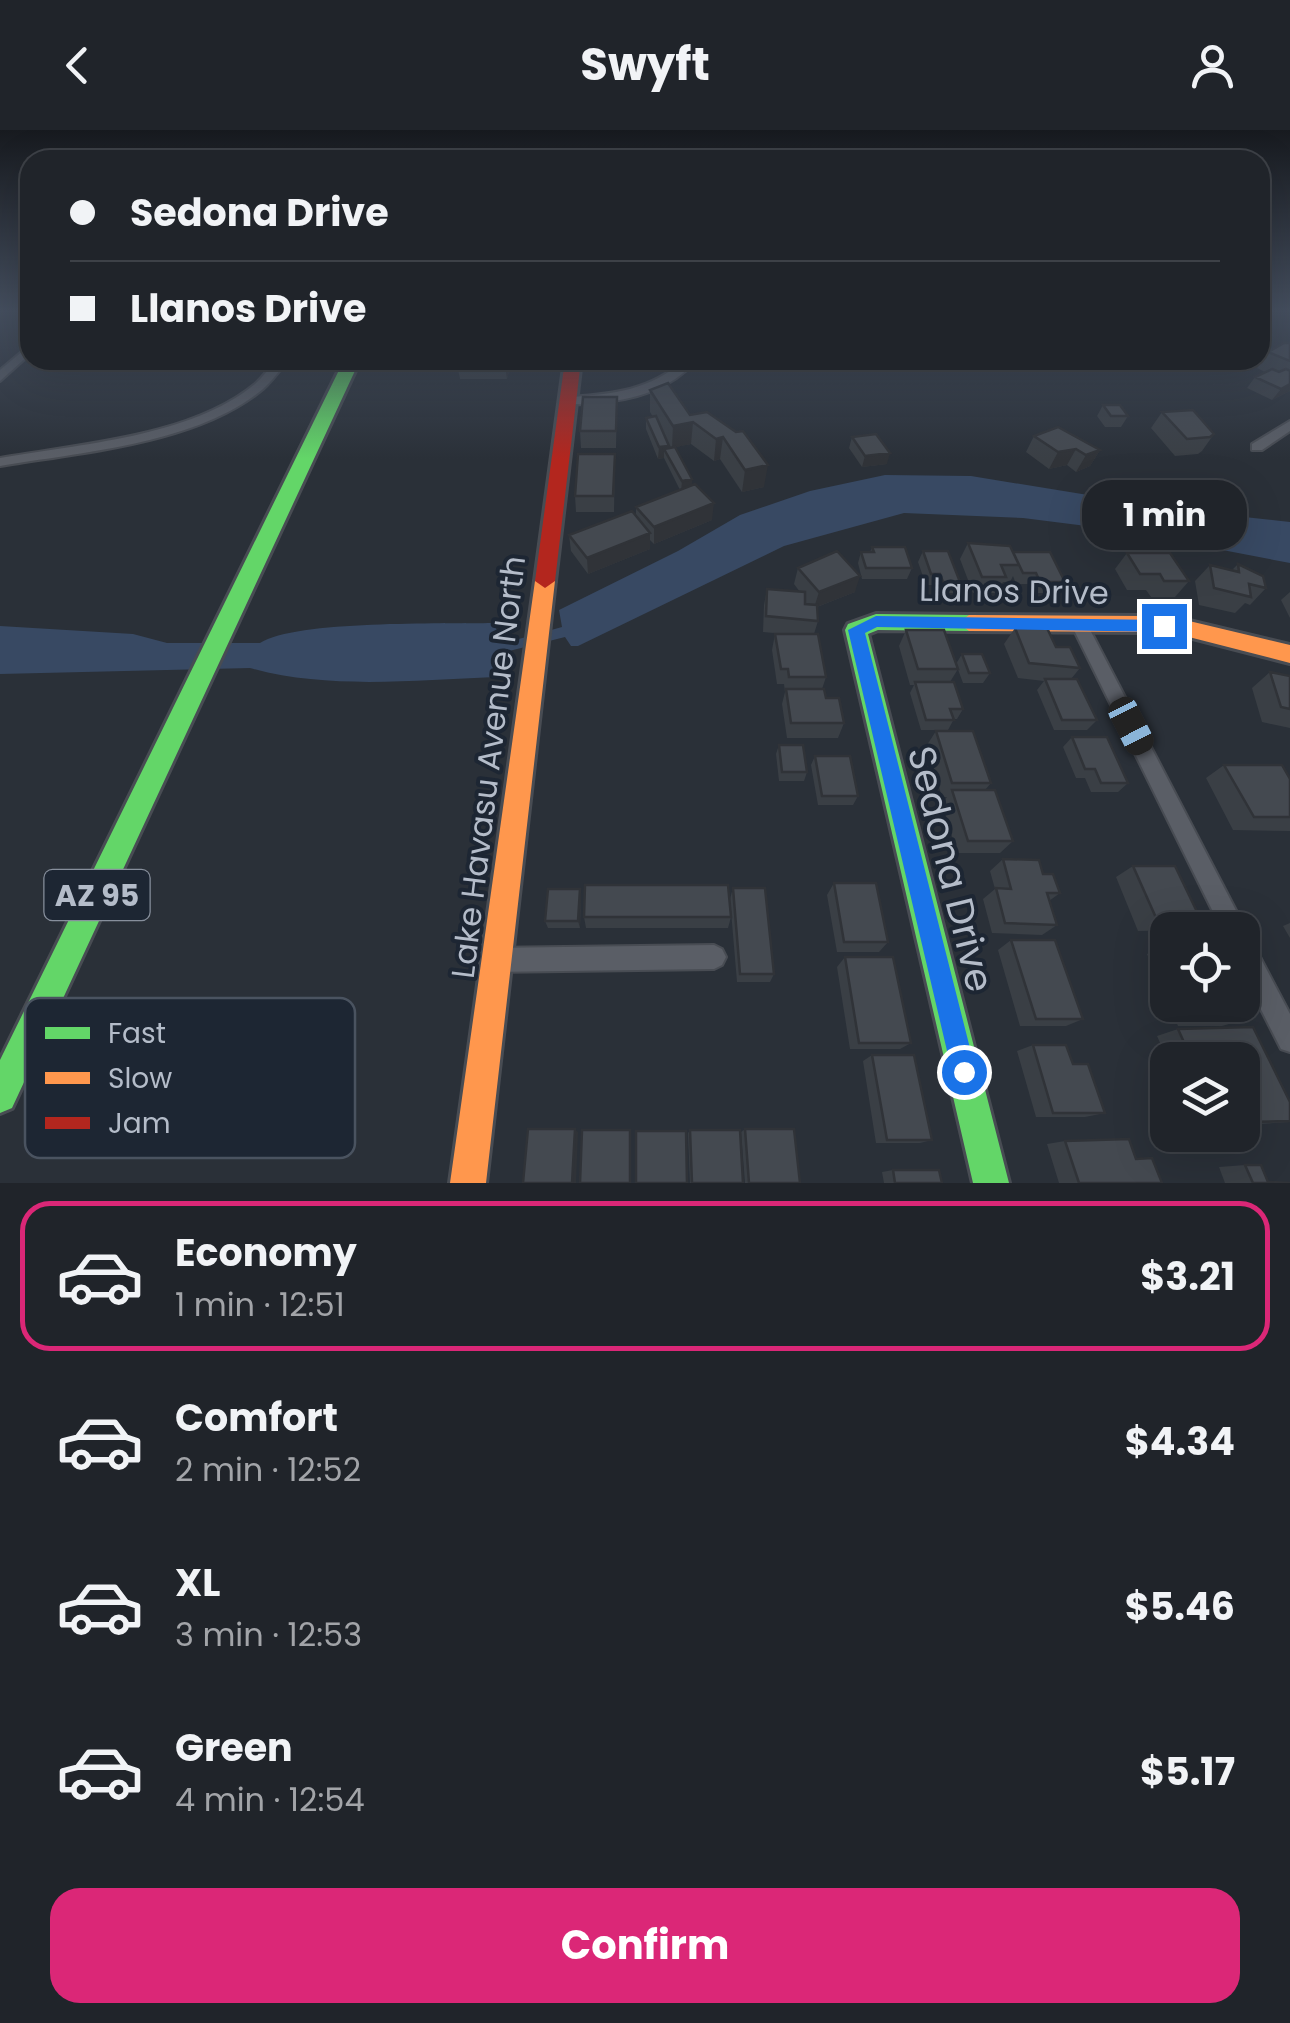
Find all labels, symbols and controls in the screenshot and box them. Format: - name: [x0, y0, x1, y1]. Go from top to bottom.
- text: Swyft: [580, 33, 710, 96]
- icon: back: [50, 38, 105, 93]
- icon: person: [1185, 38, 1240, 93]
- text: Sedona Drive: [130, 186, 389, 239]
- text: Llanos Drive: [130, 282, 367, 335]
- callout: 1 min: [1082, 481, 1246, 551]
- text: 1 min: [1123, 492, 1206, 537]
- street label: Lake Havasu Avenue North: [440, 553, 536, 981]
- street label: Llanos Drive: [919, 567, 1109, 615]
- route end: [1142, 604, 1187, 649]
- car: [1104, 692, 1158, 760]
- street label: Sedona Drive: [895, 741, 1007, 997]
- road number: AZ 95: [44, 870, 150, 920]
- map controls: [1150, 912, 1260, 1152]
- button: locate: [1150, 912, 1260, 1022]
- legend: [25, 998, 355, 1158]
- text: Fast: [108, 1014, 166, 1053]
- button: layers: [1150, 1042, 1260, 1152]
- route start: [942, 1050, 987, 1095]
- text: Slow: [108, 1059, 172, 1098]
- text: Jam: [108, 1104, 171, 1143]
- text: Economy: [175, 1226, 357, 1279]
- icon: car: [55, 1231, 145, 1321]
- text: $3.21: [1140, 1250, 1235, 1303]
- text: 1 min · 12:51: [175, 1282, 345, 1327]
- text: Comfort: [175, 1391, 338, 1444]
- icon: car: [55, 1396, 145, 1486]
- text: $4.34: [1125, 1415, 1235, 1468]
- text: 2 min · 12:52: [175, 1447, 361, 1492]
- text: XL: [175, 1556, 220, 1609]
- icon: car: [55, 1561, 145, 1651]
- text: $5.46: [1125, 1580, 1235, 1633]
- text: 3 min · 12:53: [175, 1612, 362, 1657]
- text: Green: [175, 1721, 293, 1774]
- icon: car: [55, 1726, 145, 1816]
- text: $5.17: [1140, 1745, 1235, 1798]
- text: 4 min · 12:54: [175, 1777, 365, 1822]
- button: Confirm: [50, 1888, 1240, 2003]

